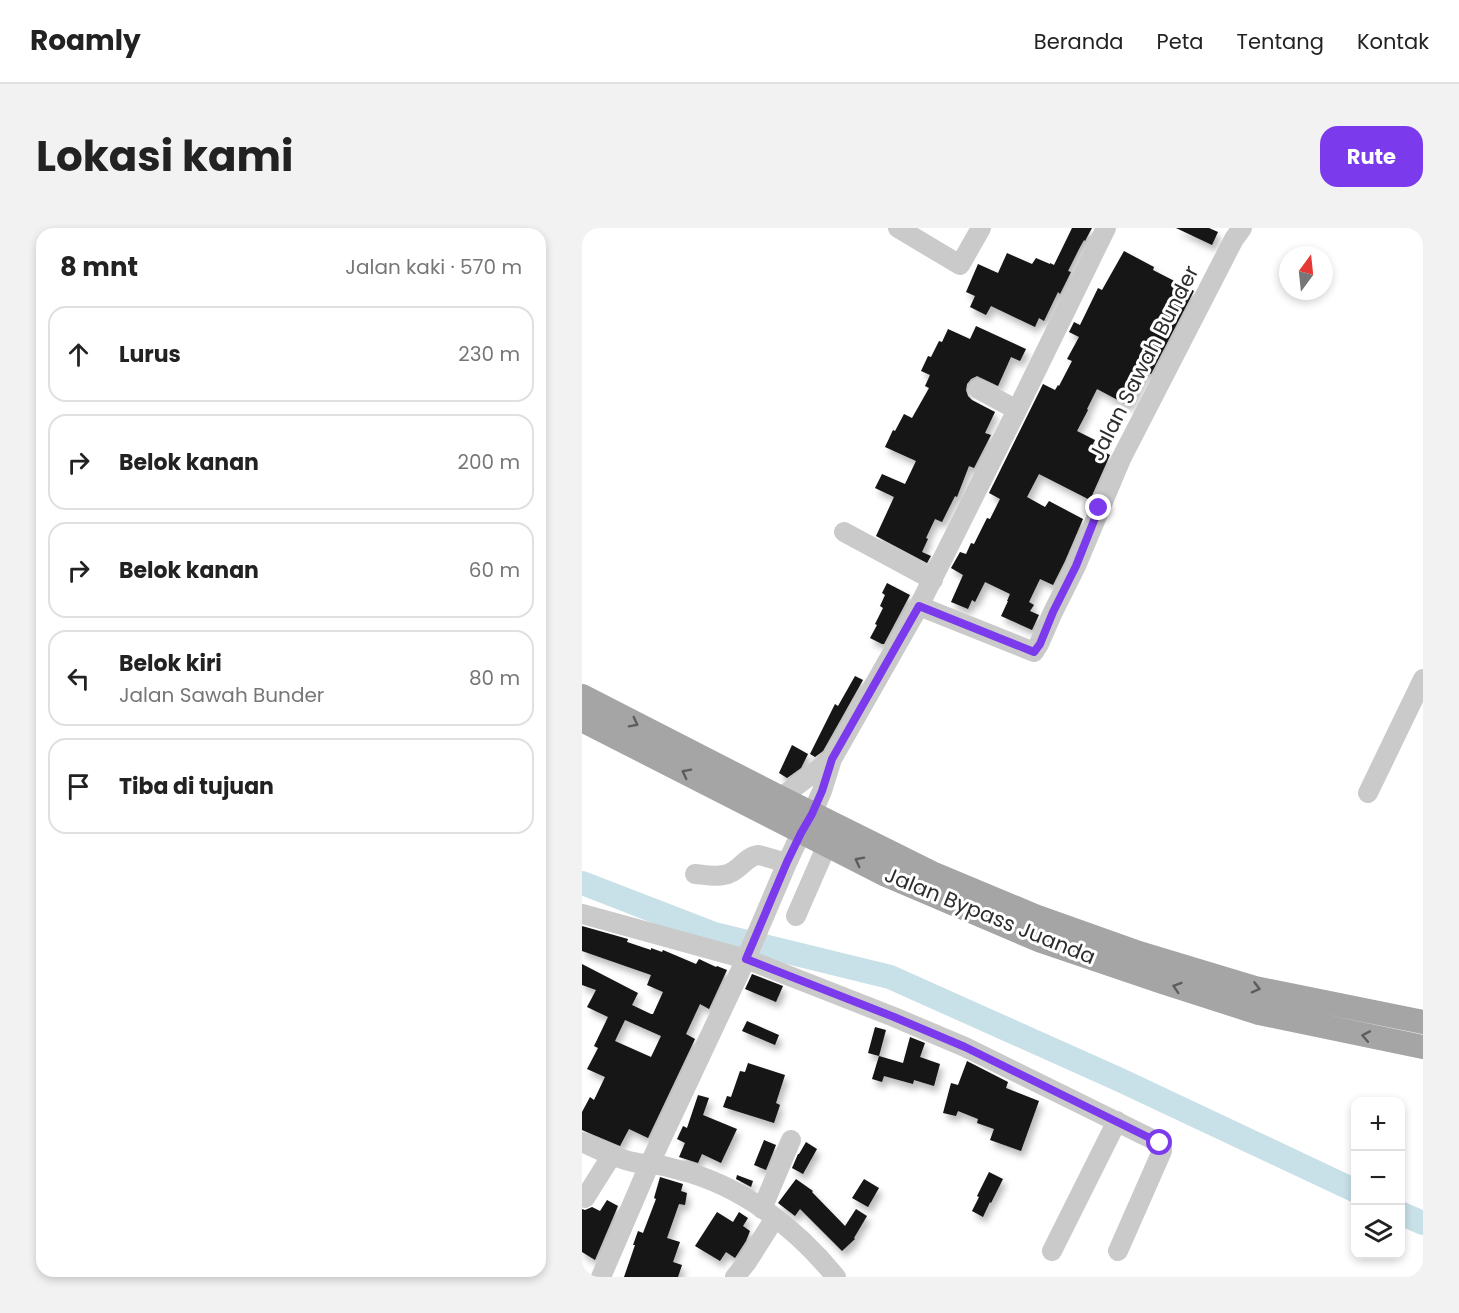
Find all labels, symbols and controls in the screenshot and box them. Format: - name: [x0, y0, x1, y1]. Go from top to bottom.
- text: Roamly: [30, 21, 141, 60]
- text: Beranda: [1034, 27, 1124, 56]
- text: Peta: [1157, 27, 1204, 56]
- text: Tentang: [1237, 27, 1324, 56]
- text: Kontak: [1357, 27, 1429, 56]
- button: Rute: [1320, 126, 1423, 187]
- text: Lokasi kami: [36, 127, 293, 186]
- north arrow: [1279, 246, 1333, 300]
- text: 8 mnt: [60, 249, 138, 285]
- text: Jalan kaki · 570 m: [345, 253, 522, 281]
- street label: Jalan Sawah Bunder: [1082, 260, 1205, 465]
- icon: ahead: [62, 338, 95, 371]
- text: Lurus: [119, 339, 181, 370]
- text: 230 m: [458, 340, 520, 368]
- icon: right: [62, 446, 95, 479]
- text: Belok kanan: [119, 447, 259, 478]
- text: 200 m: [457, 448, 520, 476]
- route end: [1085, 494, 1111, 520]
- icon: right: [62, 554, 95, 587]
- text: Belok kanan: [119, 555, 259, 586]
- text: 60 m: [469, 556, 520, 584]
- text: Belok kiri: [119, 648, 222, 679]
- icon: left: [62, 662, 95, 695]
- text: 80 m: [469, 664, 520, 692]
- text: Jalan Sawah Bunder: [119, 681, 324, 709]
- one-way arrow: [628, 716, 638, 727]
- one-way arrow: [681, 769, 692, 780]
- icon: arrive: [62, 770, 95, 803]
- text: Tiba di tujuan: [119, 771, 274, 802]
- one-way arrow: [855, 857, 866, 869]
- street label: Jalan Bypass Juanda: [880, 860, 1100, 971]
- one-way arrow: [1251, 980, 1261, 993]
- one-way arrow: [1172, 982, 1183, 994]
- one-way arrow: [1361, 1030, 1371, 1043]
- map controls: [1351, 1097, 1405, 1259]
- button: +: [1351, 1097, 1405, 1151]
- route start: [1146, 1129, 1172, 1155]
- button: −: [1351, 1151, 1405, 1205]
- button: layers: [1351, 1205, 1405, 1259]

